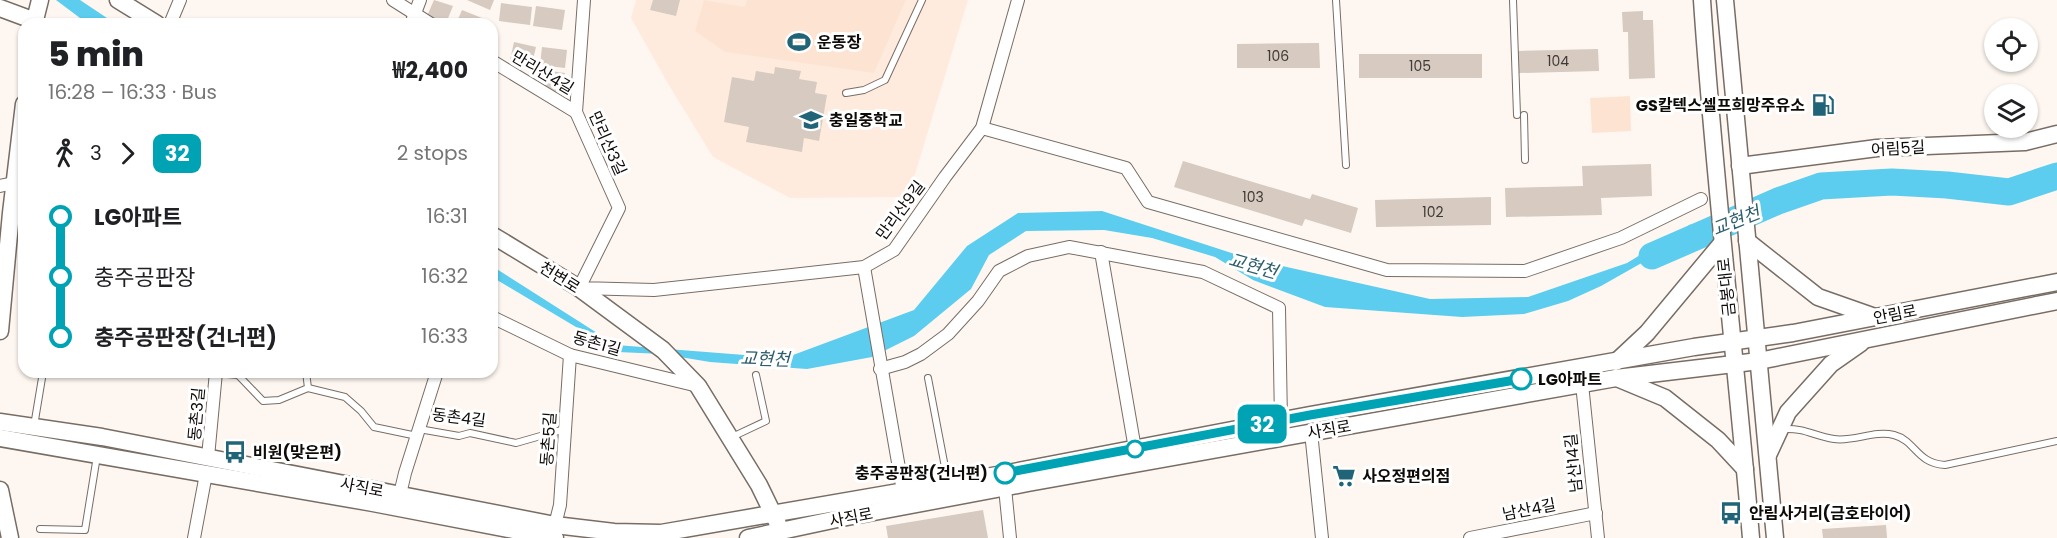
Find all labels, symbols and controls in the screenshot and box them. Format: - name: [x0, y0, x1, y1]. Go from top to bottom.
- map controls: [1984, 18, 2038, 138]
- button: locate: [1984, 18, 2038, 72]
- sports icon: 운동장: [786, 29, 812, 55]
- text: 5 min: [48, 31, 144, 78]
- place label: 운동장: [817, 31, 861, 54]
- street label: 만리산4길: [507, 45, 578, 100]
- house number: 106: [1267, 46, 1289, 66]
- house number: 104: [1547, 51, 1569, 71]
- text: ₩2,400: [393, 55, 468, 86]
- house number: 105: [1409, 56, 1431, 76]
- text: 16:28 – 16:33 · Bus: [48, 78, 217, 106]
- button: layers: [1984, 84, 2038, 138]
- fuel station icon: GS칼텍스셀프희망주유소: [1810, 92, 1836, 118]
- place label: GS칼텍스셀프희망주유소: [1636, 94, 1805, 117]
- street label: 만리산3길: [583, 107, 632, 179]
- school or university icon: 충일중학교: [798, 107, 824, 133]
- place label: 충일중학교: [829, 109, 903, 132]
- street label: 어림5길: [1870, 136, 1926, 161]
- icon: walk: [48, 137, 81, 170]
- icon: forward: [111, 137, 144, 170]
- text: 3: [90, 139, 102, 167]
- text: 32: [165, 139, 189, 168]
- text: 2 stops: [397, 139, 468, 167]
- street label: 만리산9길: [870, 176, 930, 245]
- house number: 103: [1242, 187, 1264, 207]
- water label: 교현천: [1708, 199, 1766, 241]
- text: LG아파트: [94, 202, 182, 233]
- text: 16:31: [426, 202, 468, 230]
- house number: 102: [1422, 202, 1444, 222]
- water label: 교현천: [1226, 247, 1283, 285]
- street label: 천변로: [535, 256, 585, 299]
- street label: 금봉대로: [1712, 256, 1741, 317]
- text: 충주공판장: [94, 262, 195, 293]
- text: 16:32: [421, 262, 468, 290]
- street label: 안림로: [1871, 299, 1919, 330]
- text: 충주공판장(건너편): [94, 322, 277, 353]
- text: 16:33: [421, 322, 468, 350]
- street label: 동촌1길: [570, 326, 624, 361]
- water label: 교현천: [740, 345, 793, 372]
- marker: LG아파트: [1510, 368, 1532, 390]
- place label: LG아파트: [1538, 368, 1602, 391]
- street label: 동촌3길: [183, 386, 210, 442]
- street label: 동촌4길: [431, 403, 487, 432]
- line badge: 32: [1235, 404, 1289, 444]
- text: 32: [1250, 410, 1274, 439]
- street label: 동촌5길: [535, 411, 562, 467]
- street label: 사직로: [1305, 414, 1353, 445]
- street label: 남산14길: [1559, 432, 1588, 494]
- bus stop icon: 비원(맞은편): [222, 439, 248, 465]
- unlabelled marker: [1126, 440, 1144, 458]
- place label: 비원(맞은편): [253, 441, 342, 464]
- place label: 충주공판장(건너편): [855, 462, 988, 485]
- marker: 충주공판장(건너편): [994, 462, 1016, 484]
- supermarket icon: 사오정편의점: [1331, 463, 1357, 489]
- place label: 사오정편의점: [1362, 465, 1450, 488]
- street label: 사직로: [338, 472, 386, 503]
- street label: 남산4길: [1500, 493, 1558, 526]
- bus stop icon: 안림사거리(금호타이어): [1718, 500, 1744, 526]
- street label: 사직로: [827, 502, 875, 533]
- place label: 안림사거리(금호타이어): [1749, 502, 1911, 525]

